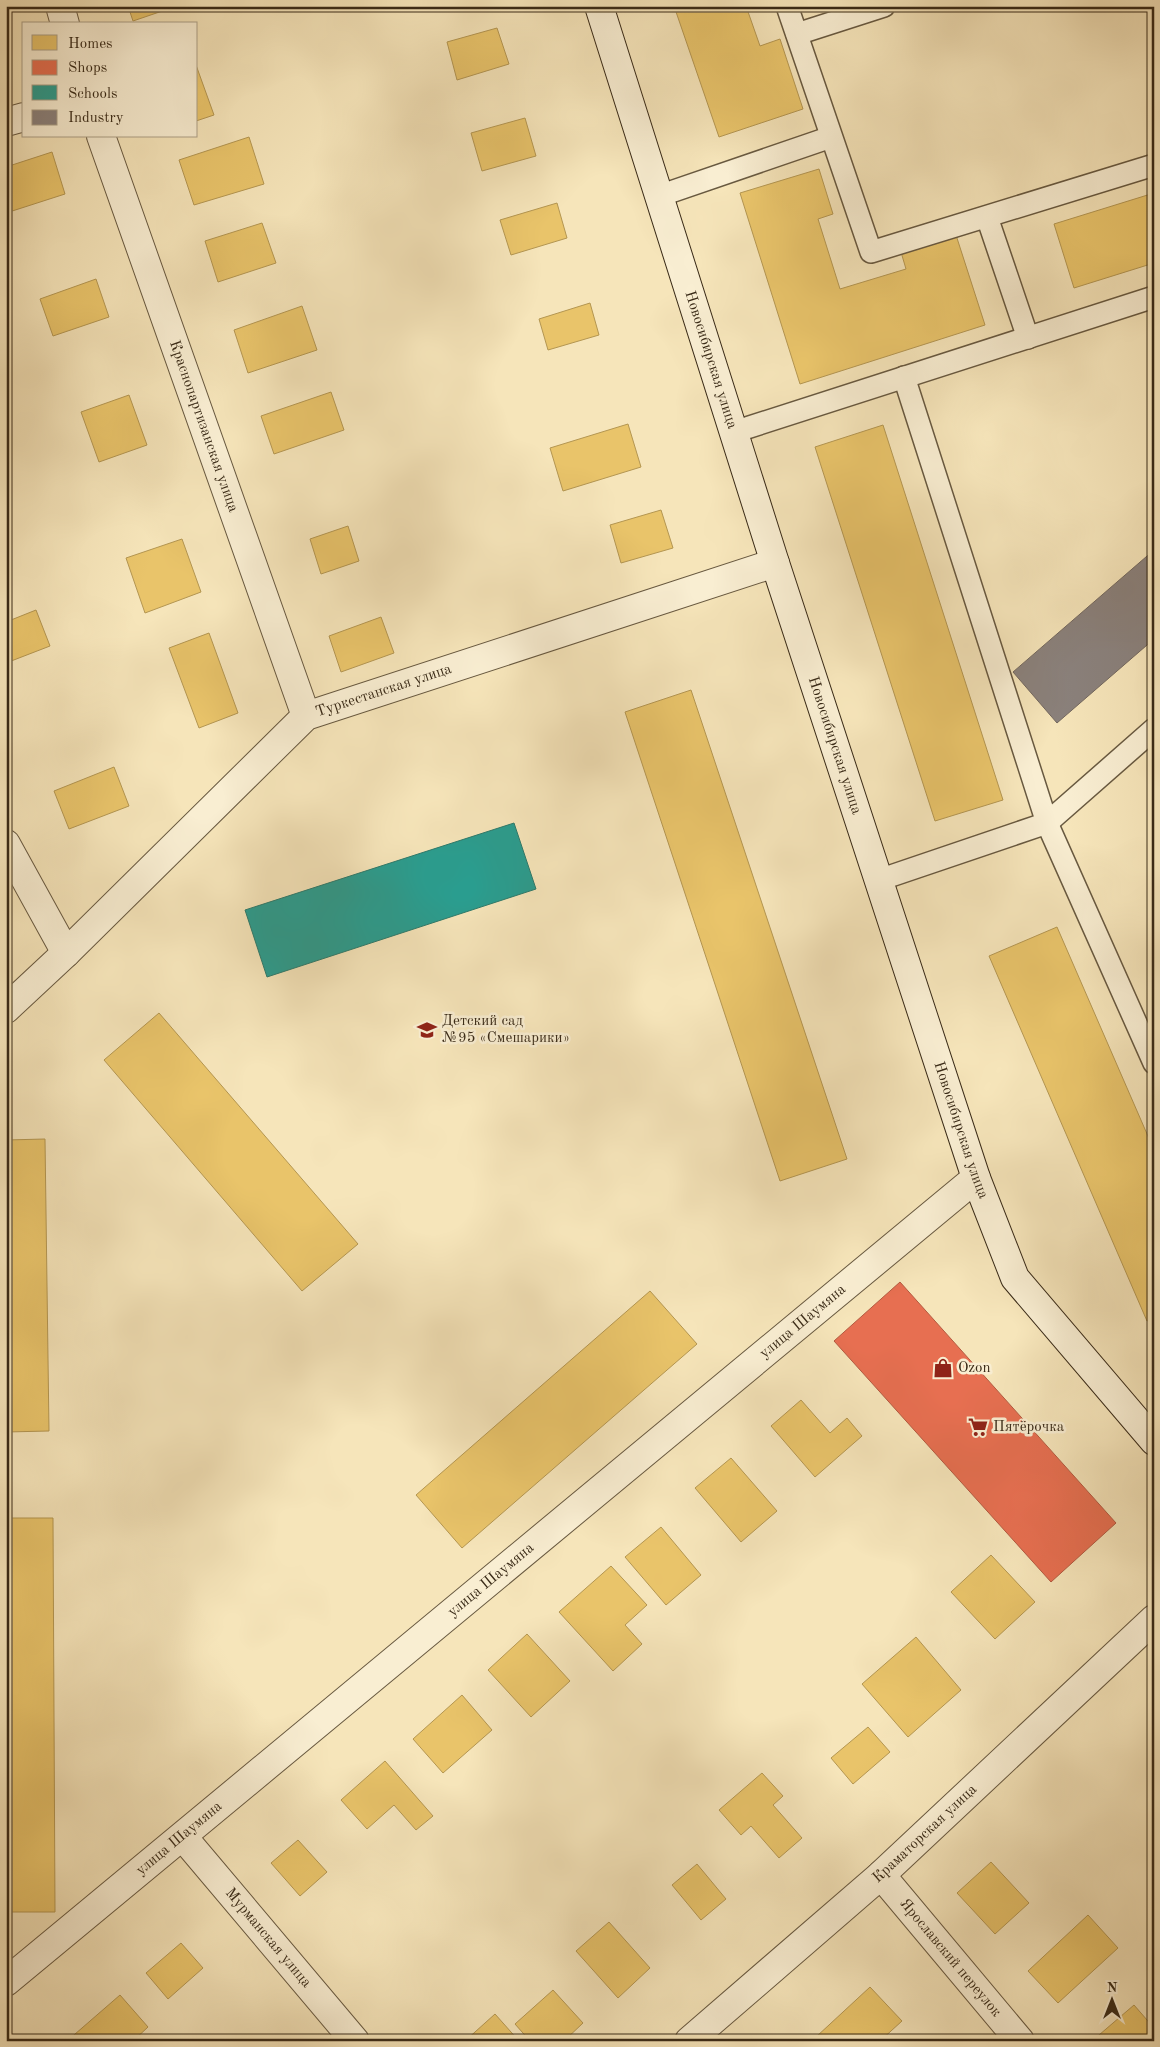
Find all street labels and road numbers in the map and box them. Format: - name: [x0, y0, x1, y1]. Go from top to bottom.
- street label: Новосибирская улица: [682, 289, 740, 431]
- street label: Краснопартизанская улица: [166, 339, 241, 515]
- street label: Туркестанская улица: [314, 661, 454, 720]
- street label: Новосибирская улица: [805, 675, 864, 817]
- street label: Новосибирская улица: [931, 1060, 991, 1202]
- street label: улица Шаумяна: [757, 1281, 849, 1361]
- street label: улица Шаумяна: [445, 1540, 537, 1620]
- street label: Краматорская улица: [870, 1781, 980, 1886]
- street label: улица Шаумяна: [133, 1798, 226, 1878]
- street label: Мурманская улица: [222, 1885, 314, 1991]
- street label: Ярославский переулок: [897, 1896, 1004, 2020]

